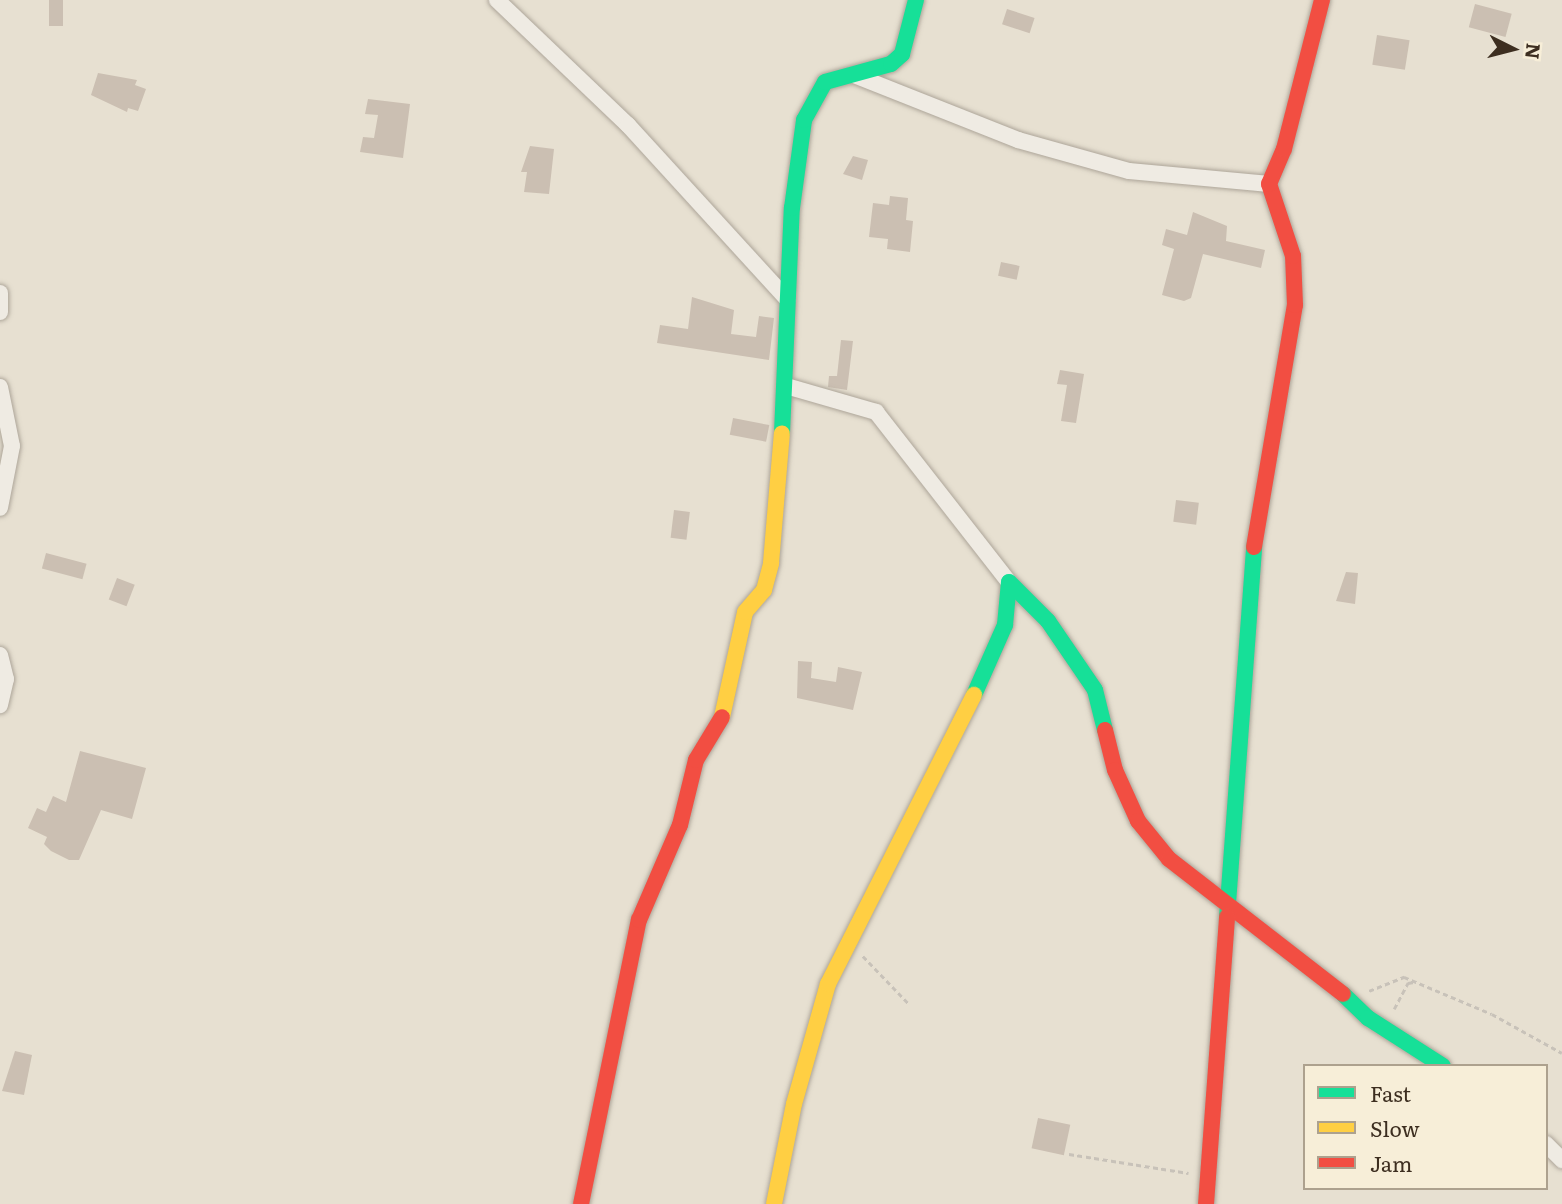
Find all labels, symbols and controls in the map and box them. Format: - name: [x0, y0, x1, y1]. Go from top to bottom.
- north arrow: [1478, 14, 1548, 84]
- text: N: [1519, 42, 1549, 61]
- legend: [1303, 1064, 1548, 1190]
- text: Fast: [1370, 1077, 1411, 1108]
- text: Slow: [1370, 1112, 1420, 1143]
- text: Jam: [1370, 1147, 1412, 1178]

